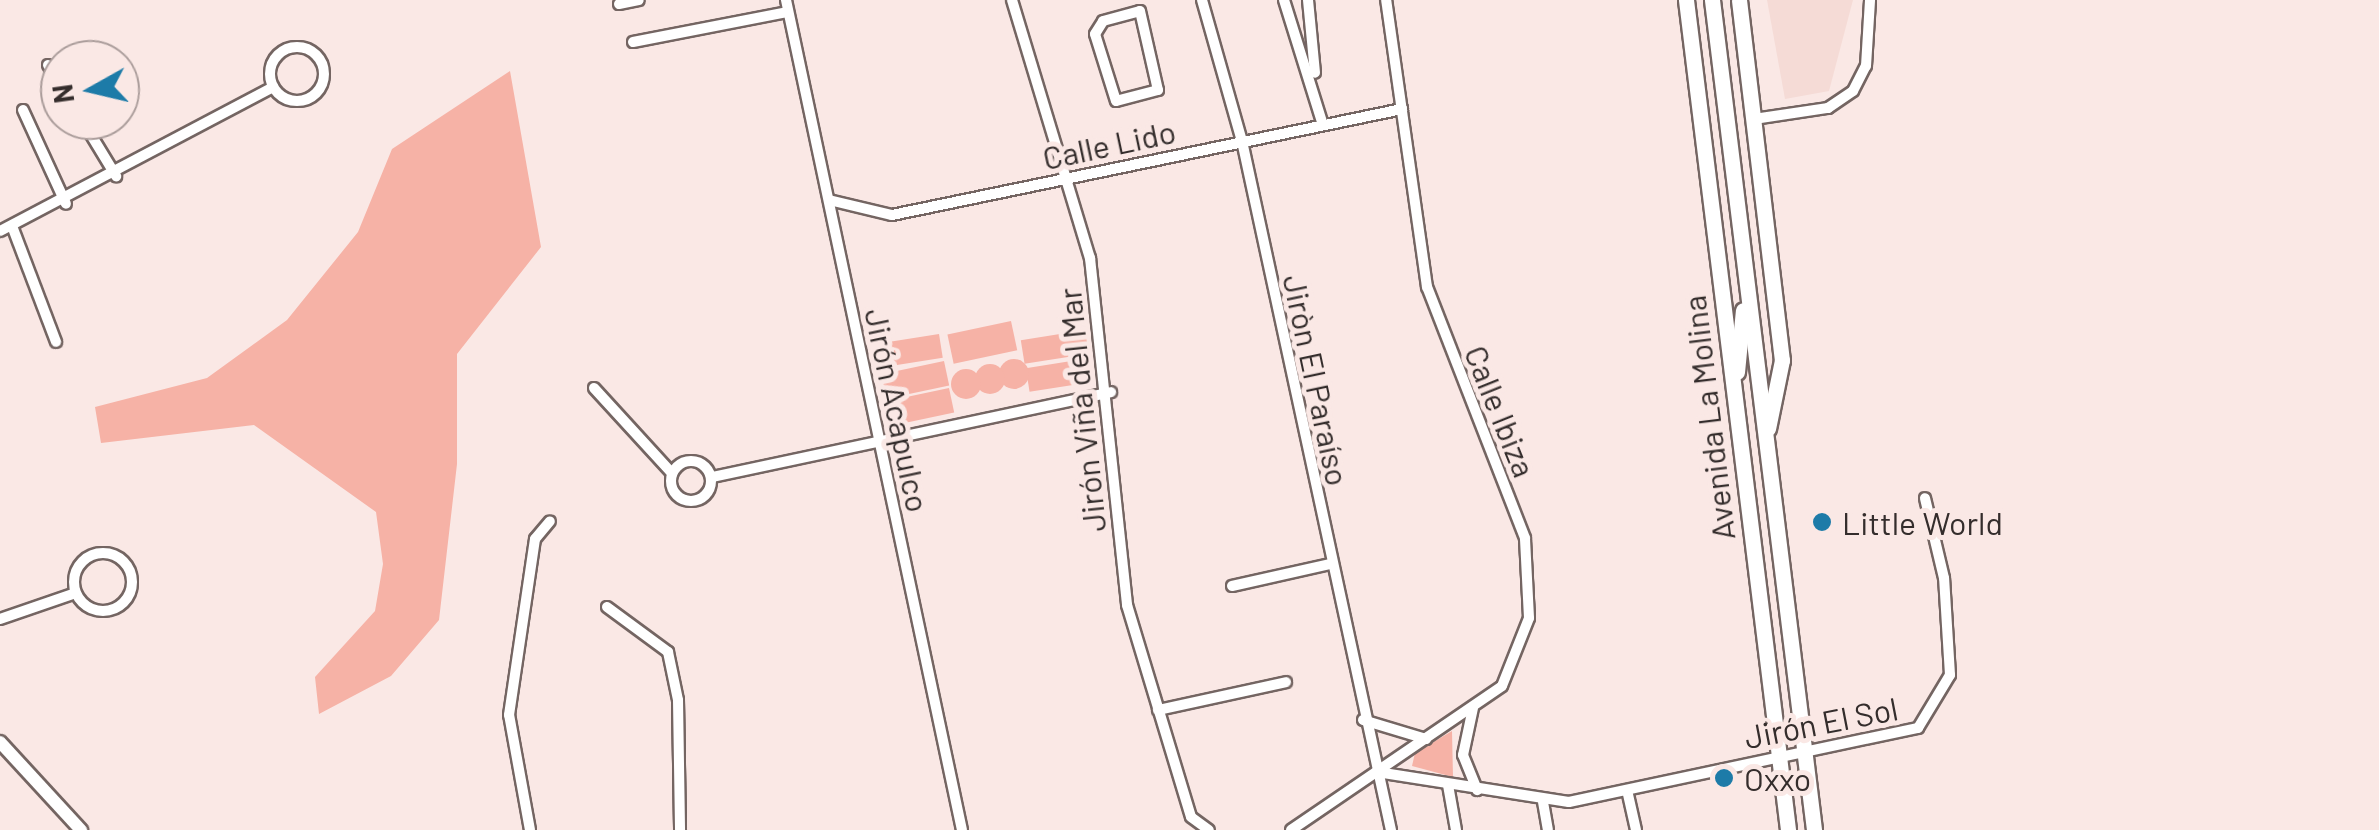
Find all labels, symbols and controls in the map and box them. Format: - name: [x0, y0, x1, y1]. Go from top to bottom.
- north arrow: [40, 40, 140, 140]
- text: N: [44, 82, 80, 105]
- street label: Calle Lido: [1039, 111, 1179, 177]
- street label: Jiròn El Paraíso: [1276, 271, 1358, 489]
- street label: Jirón Viña del Mar: [1049, 286, 1113, 534]
- street label: Avenida La Molina: [1674, 293, 1742, 543]
- street label: Jirón Acapulco: [858, 305, 938, 515]
- street label: Calle Ibiza: [1457, 340, 1545, 482]
- place label: Little World: [1842, 503, 2003, 541]
- marker: Little World: [1811, 511, 1833, 533]
- street label: Jirón El Sol: [1741, 688, 1901, 756]
- place label: Oxxo: [1744, 759, 1811, 797]
- marker: Oxxo: [1713, 767, 1735, 789]

